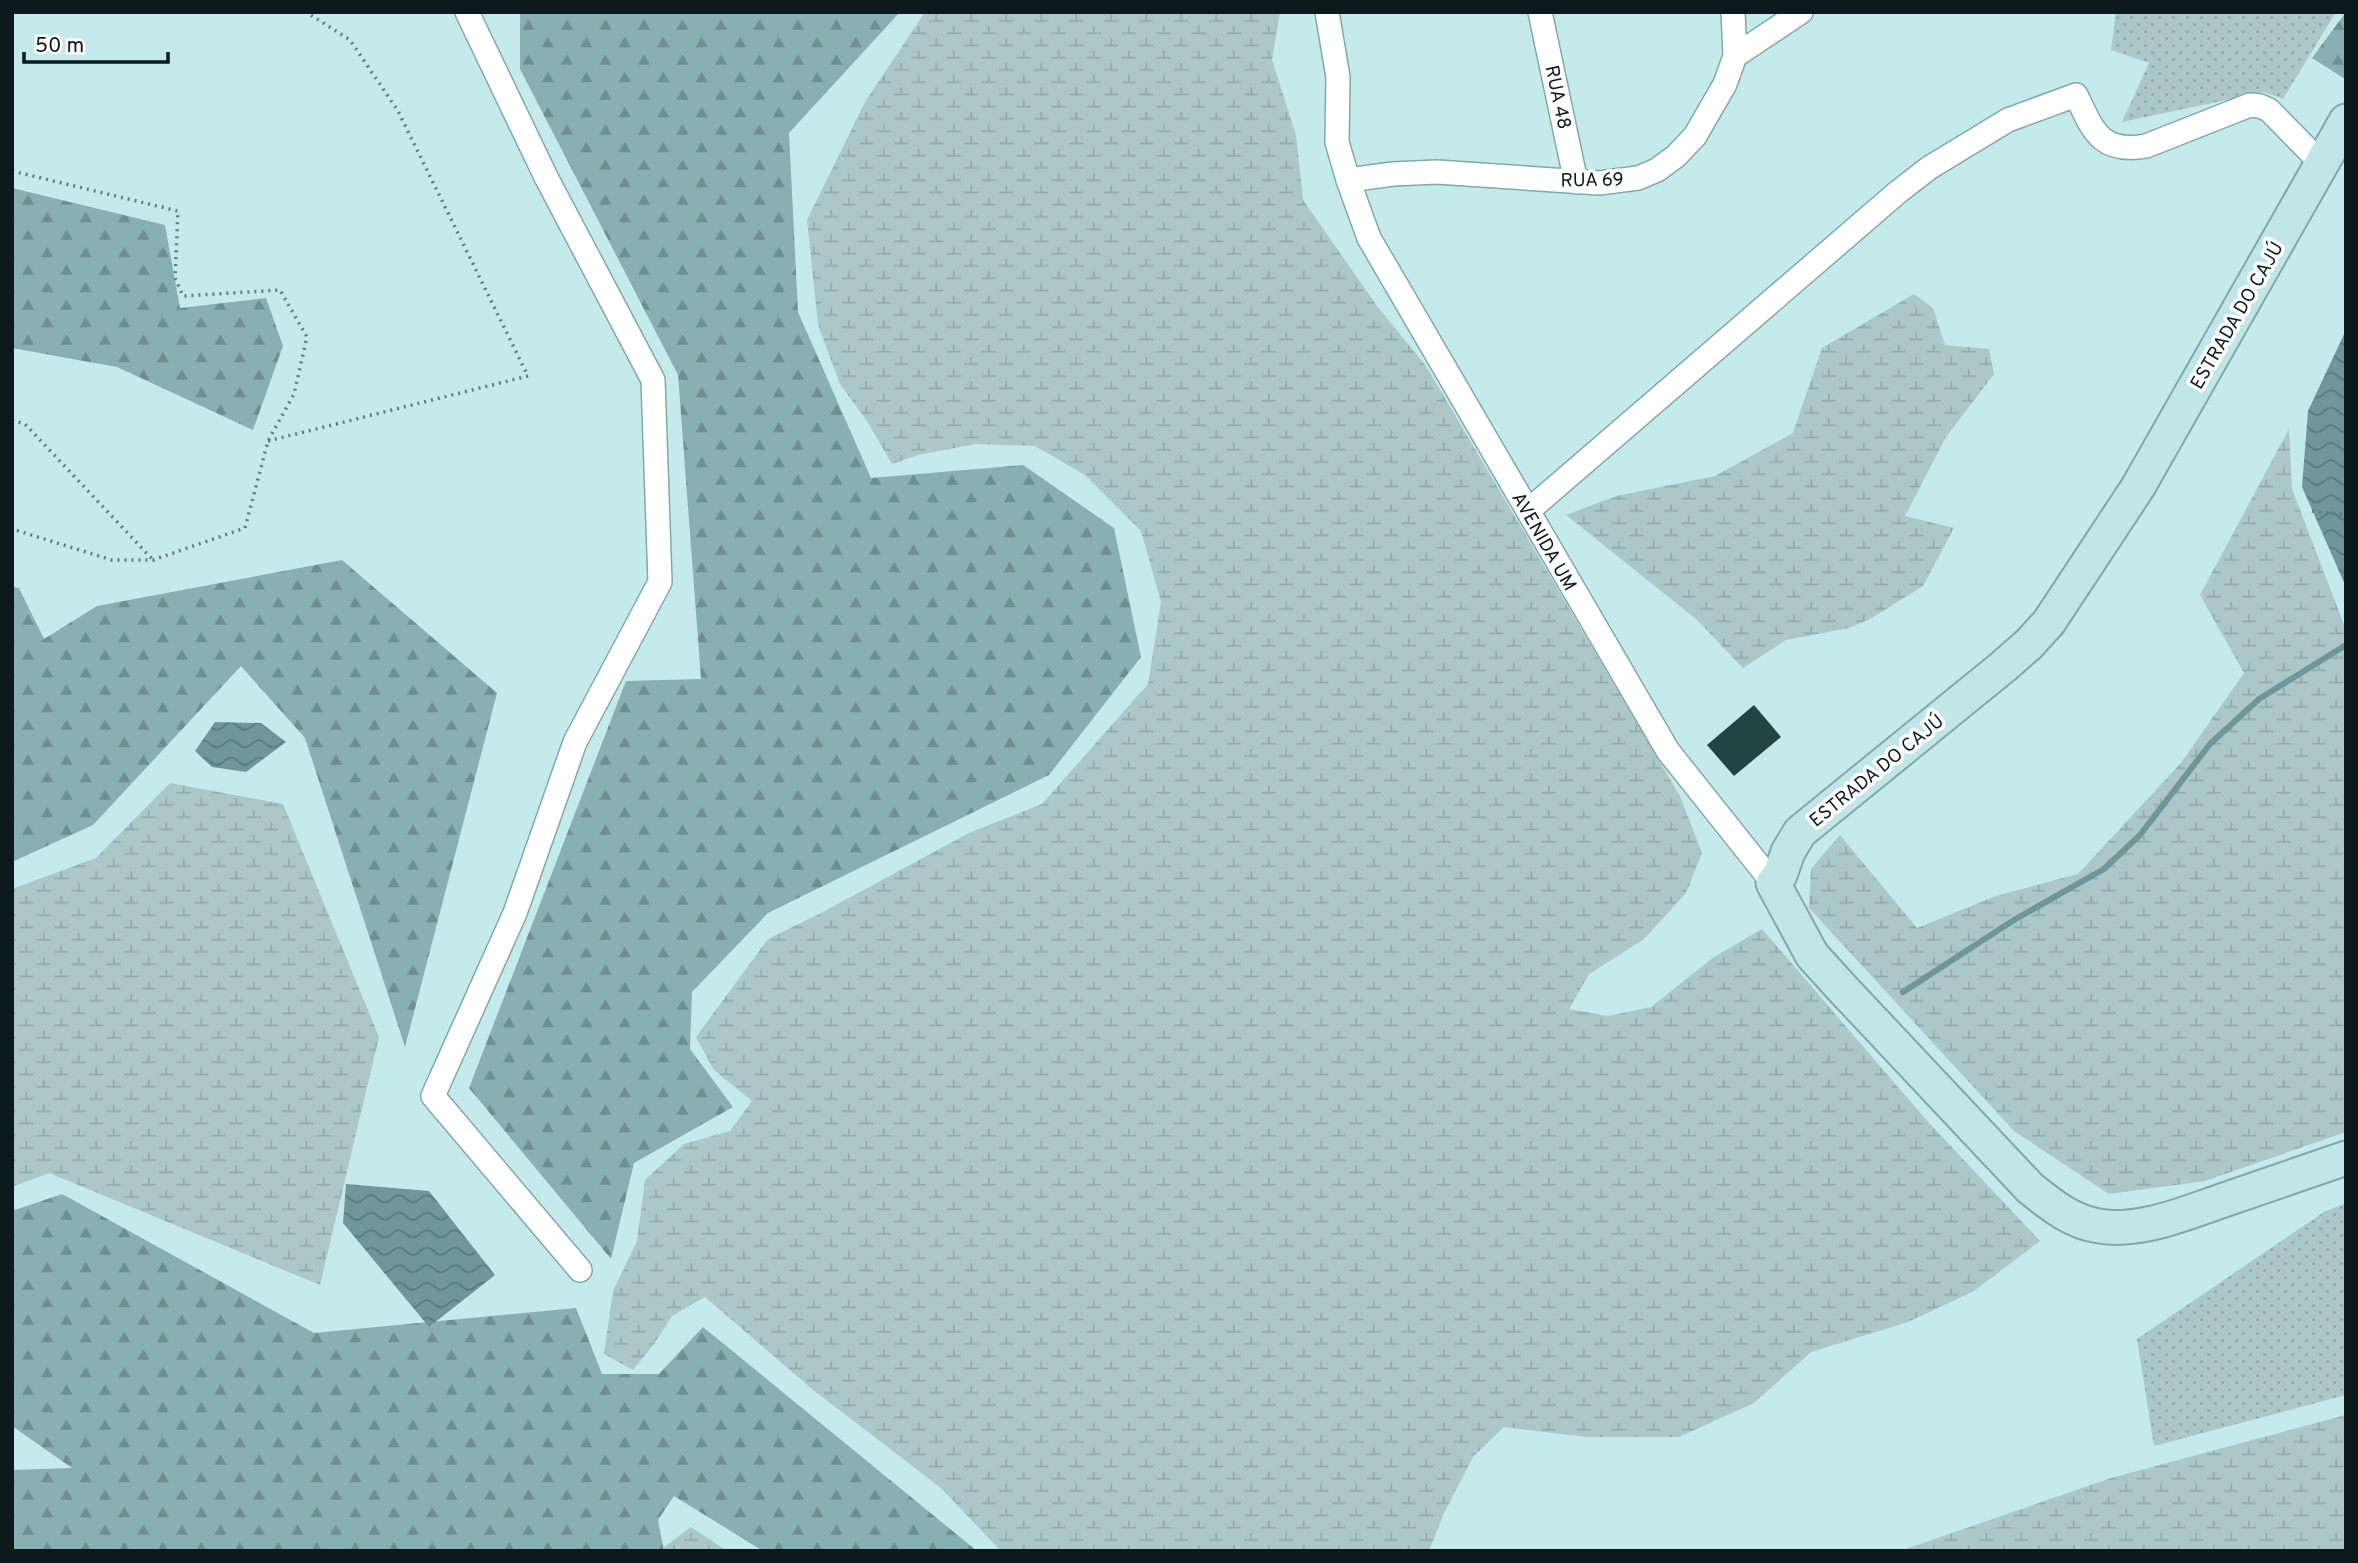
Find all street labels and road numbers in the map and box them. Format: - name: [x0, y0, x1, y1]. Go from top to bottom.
- street label: RUA 48: [1539, 63, 1576, 132]
- street label: RUA 69: [1560, 168, 1624, 194]
- street label: ESTRADA DO CAJÚ: [2185, 238, 2290, 394]
- street label: AVENIDA UM: [1505, 488, 1581, 596]
- street label: ESTRADA DO CAJÚ: [1804, 709, 1949, 833]

